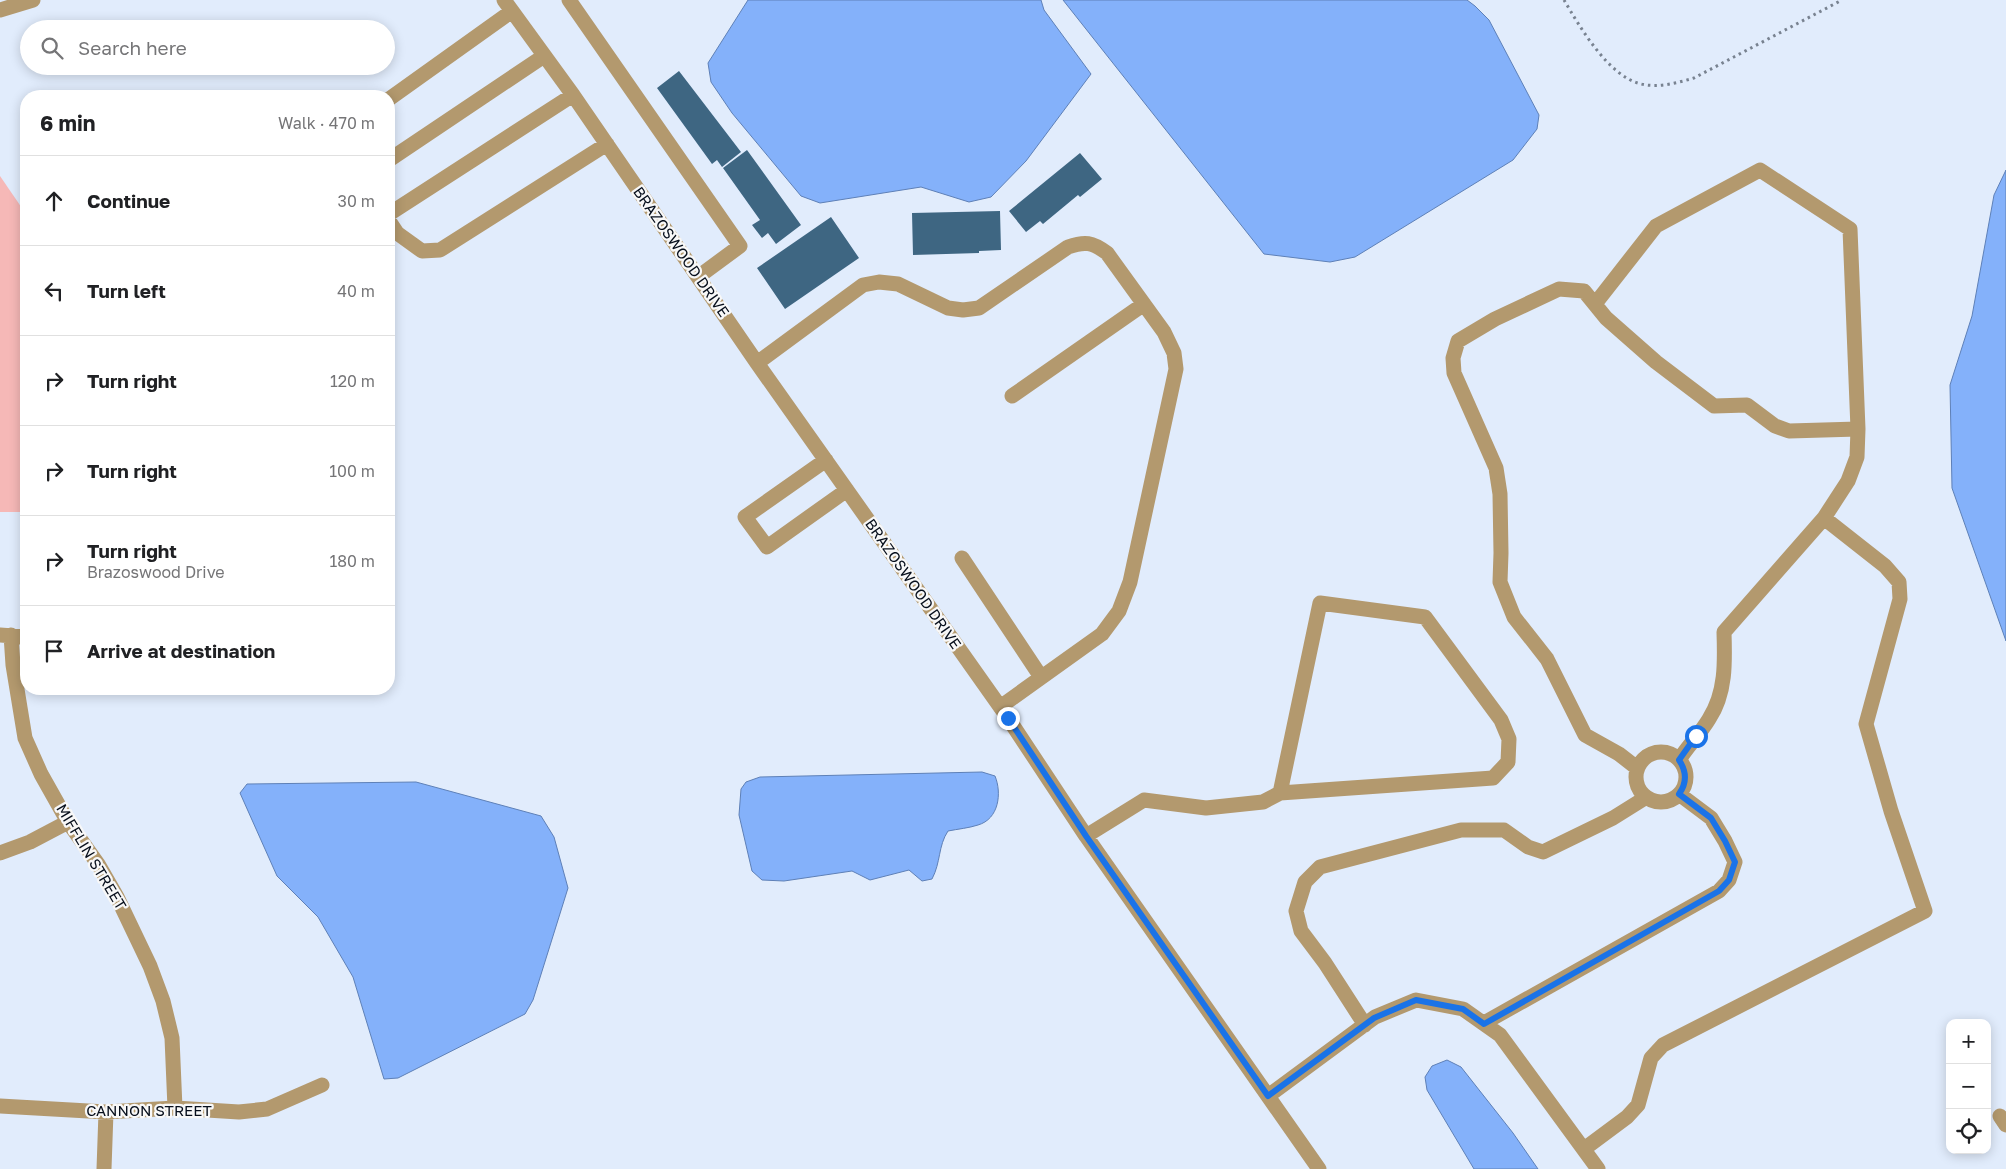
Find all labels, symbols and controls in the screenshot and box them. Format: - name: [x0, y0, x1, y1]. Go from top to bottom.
- search box: [20, 20, 395, 75]
- icon: search: [38, 34, 66, 62]
- text: Search here: [78, 36, 187, 59]
- text: 6 min: [40, 110, 95, 136]
- text: Walk · 470 m: [278, 113, 375, 133]
- street label: BRAZOSWOOD DRIVE: [630, 183, 734, 320]
- icon: ahead: [40, 187, 68, 215]
- text: Continue: [87, 189, 170, 212]
- text: 30 m: [338, 191, 375, 211]
- icon: left: [40, 277, 68, 305]
- text: Turn left: [87, 279, 166, 302]
- text: 40 m: [337, 281, 375, 301]
- icon: right: [40, 367, 68, 395]
- text: Turn right: [87, 369, 177, 392]
- text: 120 m: [330, 371, 375, 391]
- icon: right: [40, 457, 68, 485]
- text: Turn right: [87, 459, 177, 482]
- text: 100 m: [329, 461, 375, 481]
- street label: BRAZOSWOOD DRIVE: [862, 515, 966, 652]
- text: Turn right: [87, 539, 177, 562]
- icon: right: [40, 547, 68, 575]
- text: 180 m: [329, 551, 375, 571]
- text: Brazoswood Drive: [87, 562, 225, 582]
- icon: arrive: [40, 637, 68, 665]
- text: Arrive at destination: [87, 639, 275, 662]
- route end: [997, 707, 1020, 730]
- route start: [1685, 725, 1708, 748]
- street label: MIFFLIN STREET: [53, 800, 131, 913]
- map controls: [1946, 1019, 1991, 1154]
- button: +: [1946, 1019, 1991, 1064]
- button: −: [1946, 1064, 1991, 1109]
- street label: CANNON STREET: [86, 1101, 212, 1119]
- button: locate: [1946, 1109, 1991, 1154]

